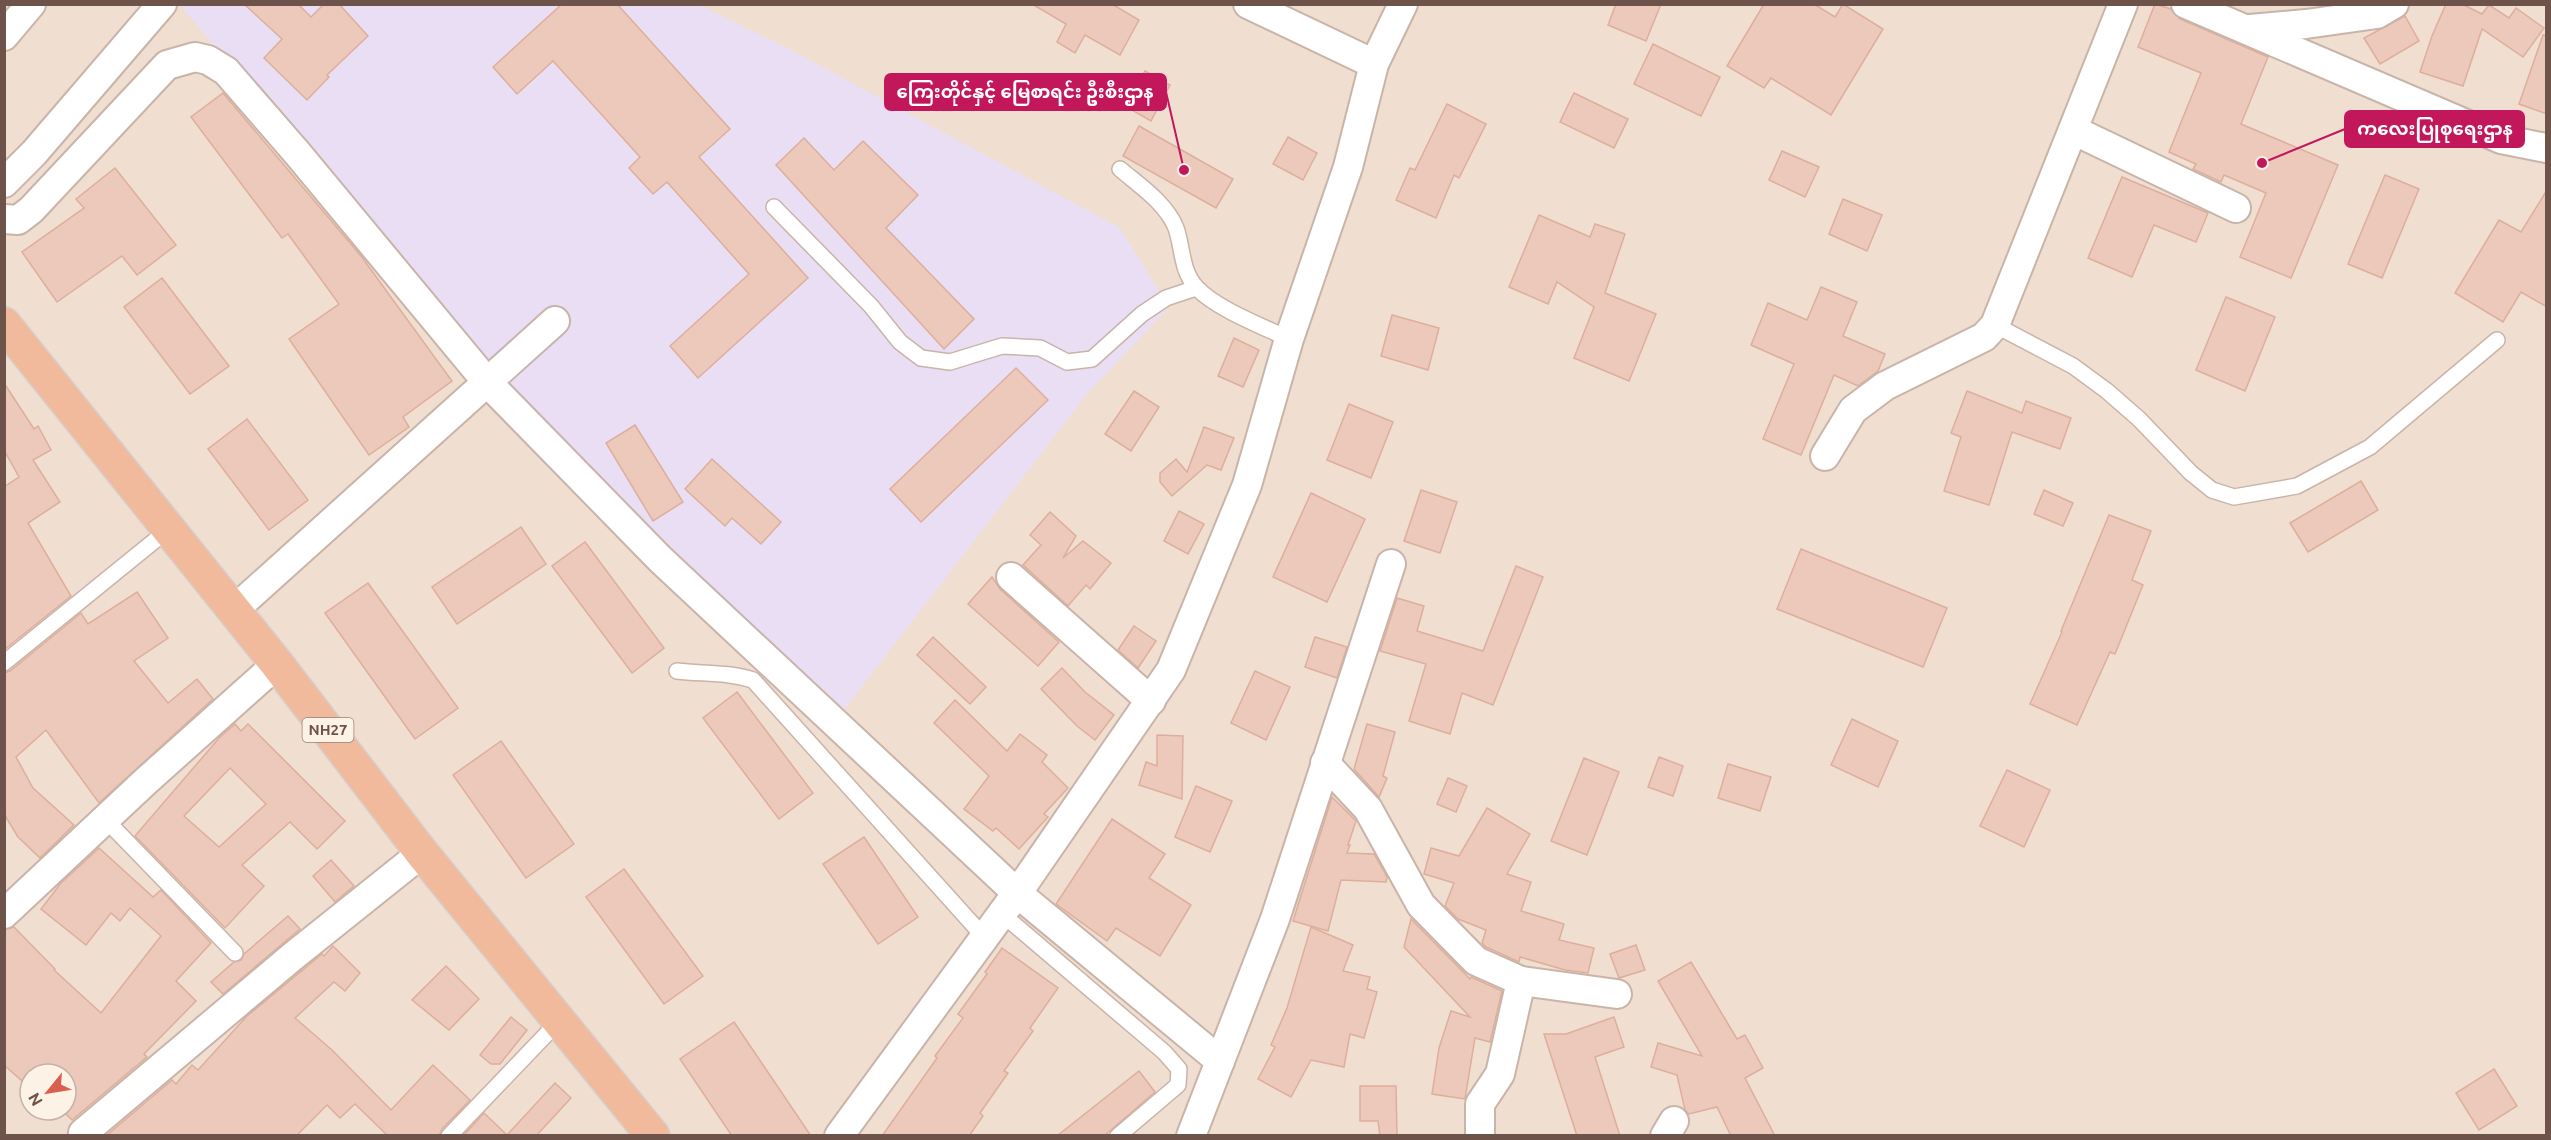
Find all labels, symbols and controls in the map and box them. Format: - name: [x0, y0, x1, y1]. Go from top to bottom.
- callout: ကြေးတိုင်နှင့် မြေစာရင်း ဦးစီးဌာန: [885, 74, 1166, 110]
- text: ကြေးတိုင်နှင့် မြေစာရင်း ဦးစီးဌာန: [896, 80, 1154, 106]
- callout: ကလေးပြုစုရေးဌာန: [2345, 111, 2524, 147]
- text: ကလေးပြုစုရေးဌာန: [2357, 117, 2513, 143]
- road number: NH27: [302, 718, 354, 742]
- north arrow: [18, 1062, 78, 1122]
- text: N: [24, 1090, 46, 1109]

